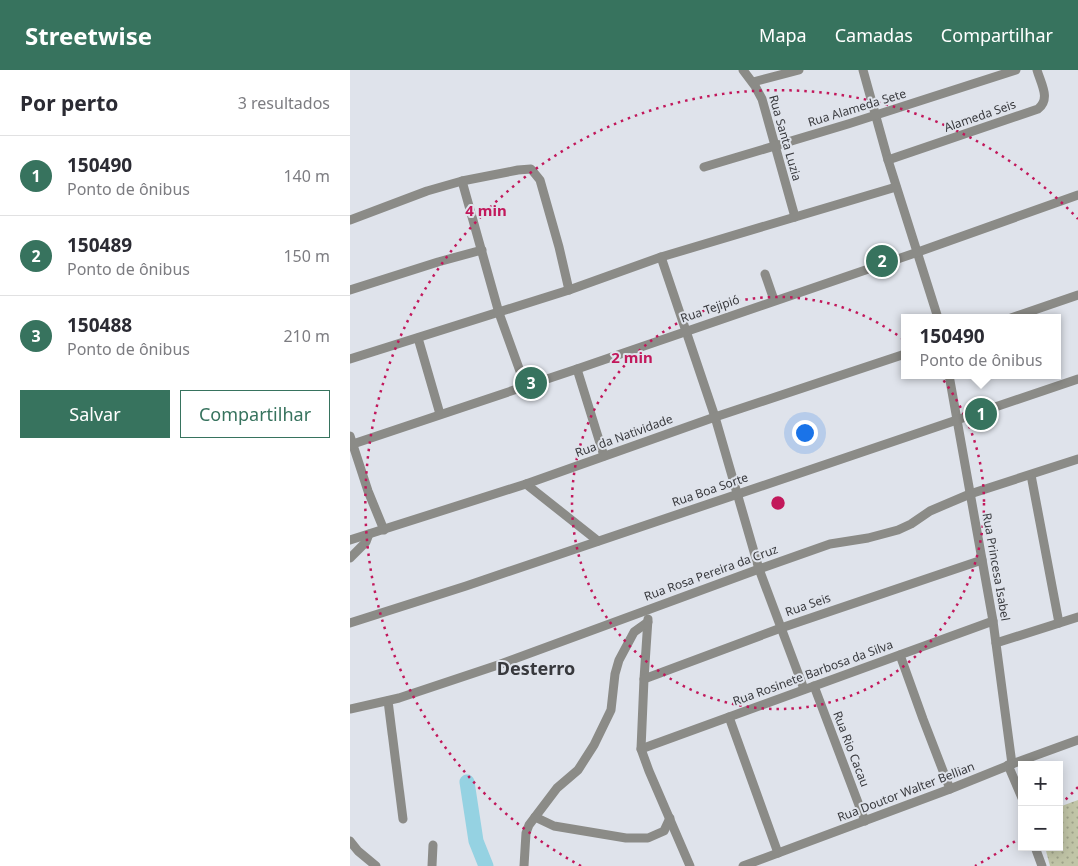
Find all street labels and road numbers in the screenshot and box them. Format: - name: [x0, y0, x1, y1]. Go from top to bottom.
- street label: Rua Alameda Sete: [806, 84, 908, 131]
- street label: Rua Santa Luzia: [765, 93, 806, 183]
- street label: Alameda Seis: [942, 95, 1018, 136]
- street label: Rua Tejipió: [678, 291, 742, 327]
- street label: Rua da Natividade: [573, 410, 675, 461]
- street label: Rua Boa Sorte: [669, 468, 750, 511]
- street label: Rua Princesa Isabel: [979, 512, 1014, 622]
- street label: Rua Rosa Pereira da Cruz: [642, 540, 780, 605]
- street label: Rua Seis: [783, 589, 833, 620]
- street label: Rua Rosinete Barbosa da Silva: [730, 636, 895, 709]
- street label: Rua Rio Cacau: [829, 708, 874, 789]
- street label: Rua Doutor Walter Bellian: [835, 757, 977, 826]

